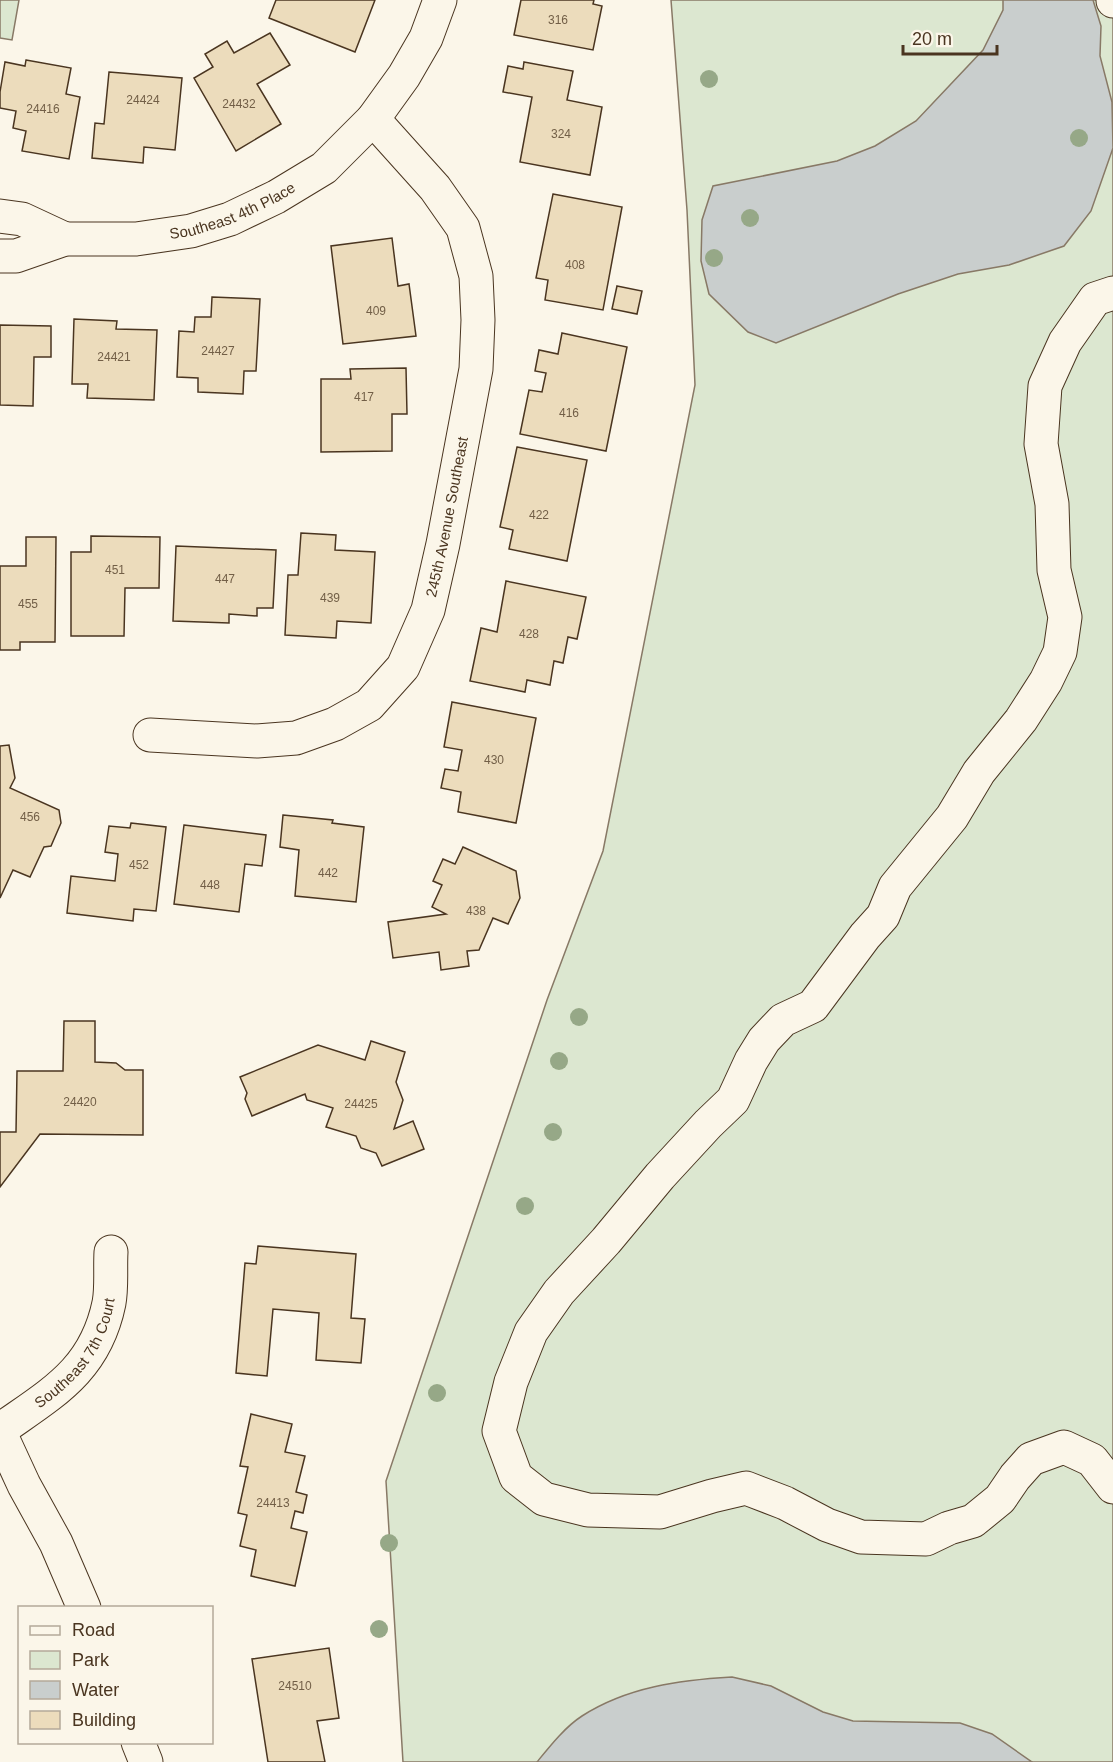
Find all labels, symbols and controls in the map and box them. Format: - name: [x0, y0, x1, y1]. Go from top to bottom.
- house number: 316: [548, 13, 568, 27]
- scale bar: [903, 18, 998, 56]
- text: 20 m: [912, 29, 952, 49]
- house number: 24424: [126, 93, 160, 107]
- house number: 24432: [222, 97, 256, 111]
- house number: 24416: [26, 102, 60, 116]
- house number: 324: [551, 127, 571, 141]
- street label: Southeast 4th Place: [168, 178, 298, 242]
- house number: 408: [565, 258, 585, 272]
- house number: 409: [366, 304, 386, 318]
- house number: 24427: [201, 344, 235, 358]
- house number: 24421: [97, 350, 131, 364]
- house number: 417: [354, 390, 374, 404]
- house number: 416: [559, 406, 579, 420]
- street label: 245th Avenue Southeast: [422, 434, 471, 599]
- house number: 422: [529, 508, 549, 522]
- house number: 451: [105, 563, 125, 577]
- house number: 447: [215, 572, 235, 586]
- house number: 439: [320, 591, 340, 605]
- house number: 455: [18, 597, 38, 611]
- house number: 428: [519, 627, 539, 641]
- house number: 430: [484, 753, 504, 767]
- house number: 456: [20, 810, 40, 824]
- house number: 452: [129, 858, 149, 872]
- house number: 442: [318, 866, 338, 880]
- house number: 448: [200, 878, 220, 892]
- house number: 438: [466, 904, 486, 918]
- house number: 24420: [63, 1095, 97, 1109]
- house number: 24425: [344, 1097, 378, 1111]
- street label: Southeast 7th Court: [31, 1296, 118, 1411]
- house number: 24413: [256, 1496, 290, 1510]
- legend: [18, 1606, 213, 1744]
- text: Road: [72, 1620, 115, 1640]
- text: Park: [72, 1650, 110, 1670]
- house number: 24510: [278, 1679, 312, 1693]
- text: Water: [72, 1680, 119, 1700]
- text: Building: [72, 1710, 136, 1730]

